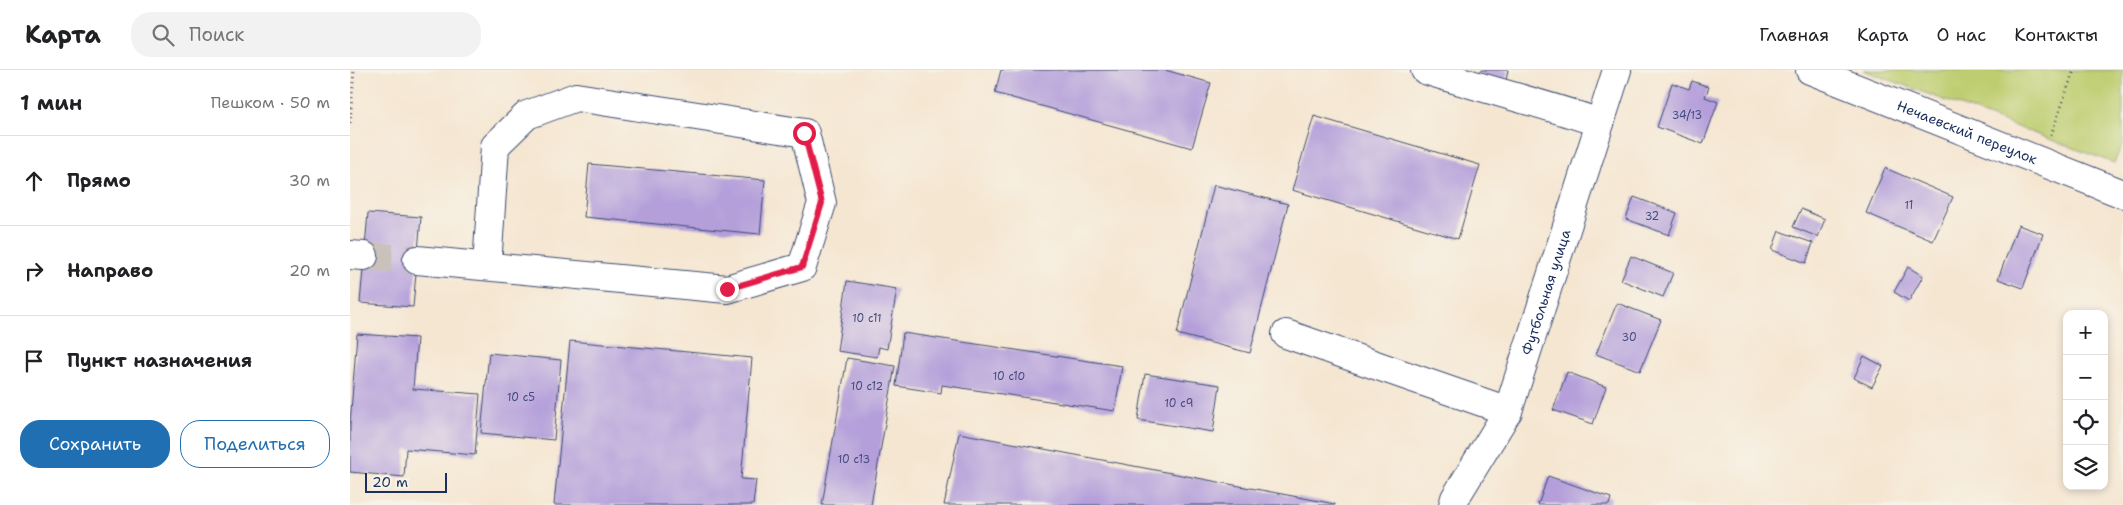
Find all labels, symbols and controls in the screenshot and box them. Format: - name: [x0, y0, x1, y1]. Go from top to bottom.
- search box: [131, 12, 481, 57]
- text: Карта: [25, 19, 101, 51]
- icon: search: [149, 21, 177, 49]
- text: Поиск: [189, 22, 244, 47]
- text: Главная: [1759, 23, 1829, 47]
- text: Карта: [1857, 23, 1909, 47]
- text: О нас: [1937, 23, 1986, 47]
- text: Контакты: [2014, 23, 2098, 47]
- text: 1 мин: [20, 89, 82, 117]
- text: Пешком · 50 m: [211, 92, 330, 113]
- street label: Нечаевский переулок: [1894, 96, 2040, 168]
- house number: 34/13: [1672, 108, 1702, 123]
- route start: [793, 122, 816, 145]
- icon: ahead: [20, 167, 48, 195]
- text: Прямо: [67, 168, 131, 193]
- text: 30 m: [289, 170, 330, 191]
- house number: 11: [1905, 198, 1913, 213]
- house number: 32: [1645, 209, 1659, 224]
- street label: Футбольная улица: [1518, 227, 1575, 357]
- icon: right: [20, 257, 48, 285]
- text: Направо: [67, 258, 153, 283]
- text: 20 m: [289, 260, 330, 281]
- route end: [716, 278, 739, 301]
- map controls: [2063, 310, 2108, 490]
- button: +: [2063, 310, 2108, 355]
- house number: 10 с11: [852, 311, 882, 326]
- house number: 30: [1621, 330, 1637, 345]
- icon: arrive: [20, 347, 48, 375]
- text: Пункт назначения: [67, 348, 252, 373]
- button: −: [2063, 355, 2108, 400]
- house number: 10 с10: [993, 369, 1025, 384]
- house number: 10 с12: [851, 379, 883, 394]
- house number: 10 с5: [507, 390, 535, 405]
- house number: 10 с9: [1165, 396, 1194, 411]
- button: locate: [2063, 400, 2108, 445]
- button: Сохранить: [20, 420, 170, 468]
- button: Поделиться: [180, 420, 330, 468]
- button: layers: [2063, 445, 2108, 490]
- house number: 10 с13: [838, 452, 870, 467]
- scale bar: [365, 470, 448, 493]
- text: 20 m: [372, 473, 408, 491]

